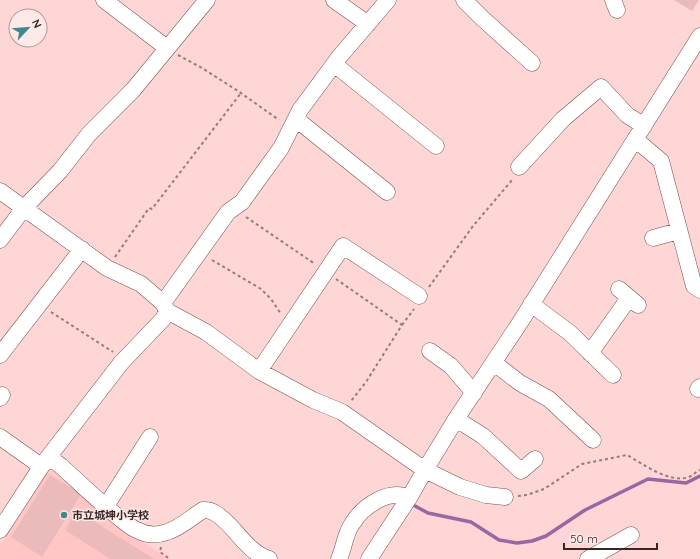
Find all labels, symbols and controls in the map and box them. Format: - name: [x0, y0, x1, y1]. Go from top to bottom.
- north arrow: [8, 8, 48, 48]
- text: N: [29, 17, 45, 30]
- place label: 市立城坤小学校: [72, 508, 149, 522]
- marker: 市立城坤小学校: [59, 510, 69, 520]
- scale bar: [564, 525, 657, 551]
- text: 50 m: [570, 531, 598, 546]

